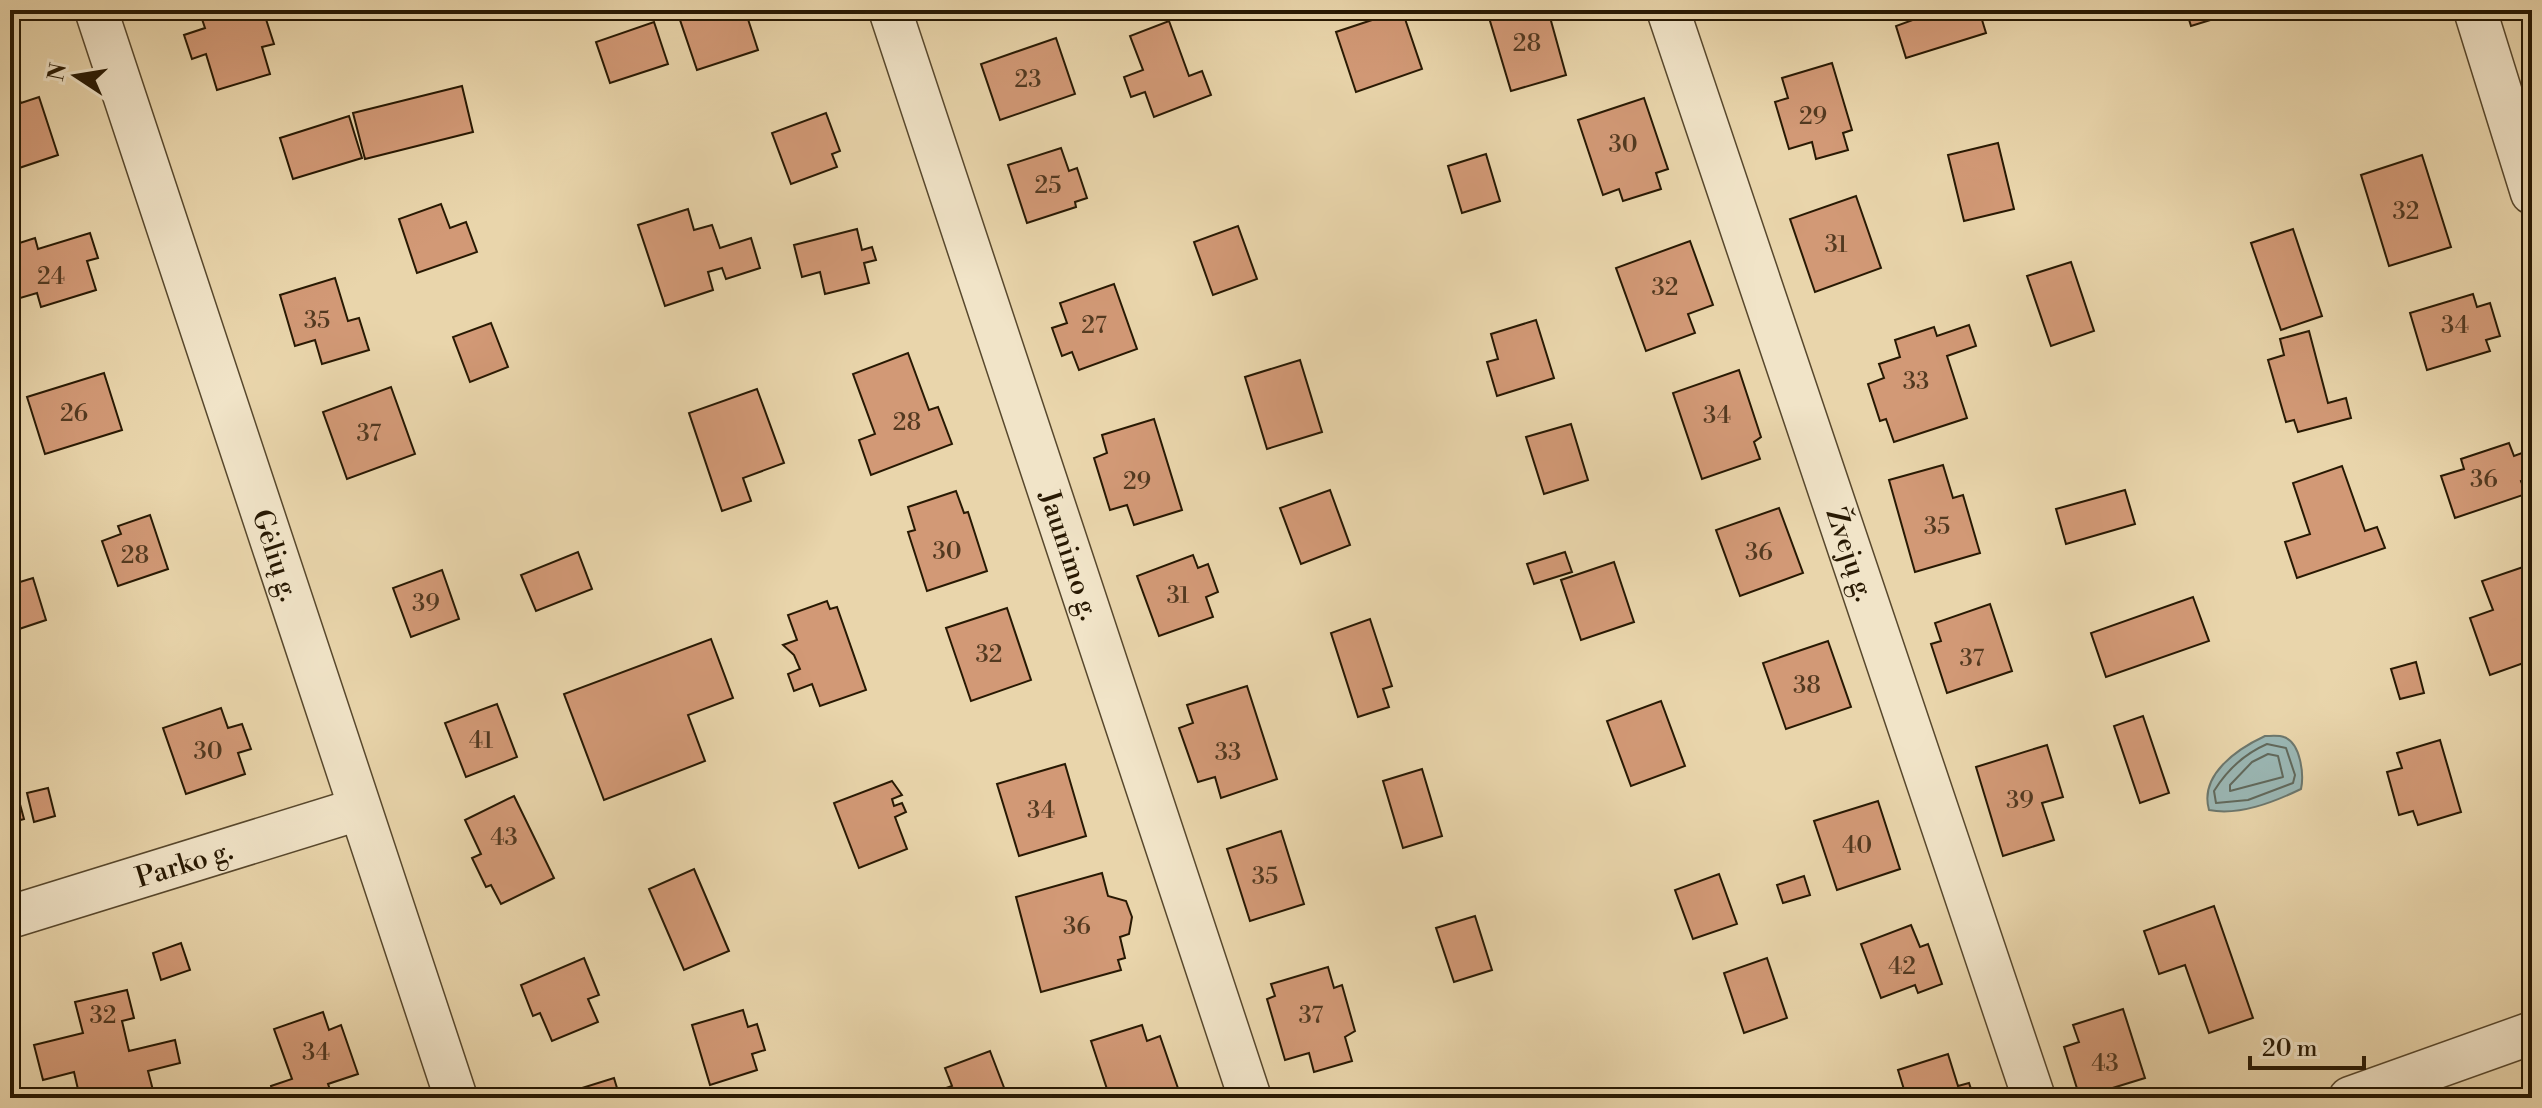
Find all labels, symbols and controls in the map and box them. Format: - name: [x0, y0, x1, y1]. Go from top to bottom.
- house number: 28: [1513, 29, 1541, 59]
- north arrow: [36, 36, 116, 116]
- text: N: [43, 60, 73, 83]
- house number: 23: [1015, 65, 1041, 95]
- house number: 29: [1799, 102, 1827, 132]
- house number: 30: [1608, 130, 1638, 160]
- house number: 25: [1035, 171, 1061, 201]
- house number: 32: [2393, 197, 2419, 227]
- house number: 31: [1824, 230, 1848, 260]
- house number: 24: [37, 262, 65, 292]
- house number: 32: [1652, 273, 1678, 303]
- house number: 35: [304, 306, 330, 336]
- house number: 27: [1081, 311, 1107, 341]
- house number: 34: [2441, 311, 2469, 341]
- house number: 33: [1903, 367, 1929, 397]
- house number: 26: [60, 399, 88, 429]
- house number: 34: [1703, 401, 1731, 431]
- house number: 28: [893, 408, 921, 438]
- house number: 37: [357, 419, 381, 449]
- house number: 36: [2470, 465, 2498, 495]
- house number: 29: [1123, 467, 1151, 497]
- street label: Jaunimo g.: [1031, 485, 1107, 625]
- street label: Žvejų g.: [1818, 502, 1882, 606]
- street label: Gėlių g.: [243, 505, 306, 606]
- house number: 35: [1924, 512, 1950, 542]
- house number: 30: [932, 537, 962, 567]
- house number: 36: [1745, 538, 1773, 568]
- house number: 28: [121, 541, 149, 571]
- house number: 31: [1166, 581, 1190, 611]
- house number: 39: [412, 589, 440, 619]
- house number: 32: [976, 640, 1002, 670]
- house number: 37: [1960, 644, 1984, 674]
- house number: 38: [1793, 671, 1821, 701]
- house number: 41: [469, 726, 494, 756]
- house number: 30: [193, 737, 223, 767]
- house number: 33: [1215, 738, 1241, 768]
- house number: 39: [2006, 786, 2034, 816]
- house number: 34: [1027, 796, 1055, 826]
- house number: 43: [490, 823, 518, 853]
- house number: 40: [1842, 831, 1872, 861]
- street label: Parko g.: [131, 833, 237, 896]
- house number: 35: [1252, 862, 1278, 892]
- house number: 36: [1063, 912, 1091, 942]
- house number: 42: [1888, 952, 1916, 982]
- house number: 32: [90, 1001, 116, 1031]
- house number: 37: [1299, 1001, 1323, 1031]
- scale bar: [2250, 1020, 2364, 1070]
- text: 20 m: [2262, 1034, 2318, 1064]
- house number: 34: [302, 1038, 330, 1068]
- house number: 43: [2091, 1049, 2119, 1079]

